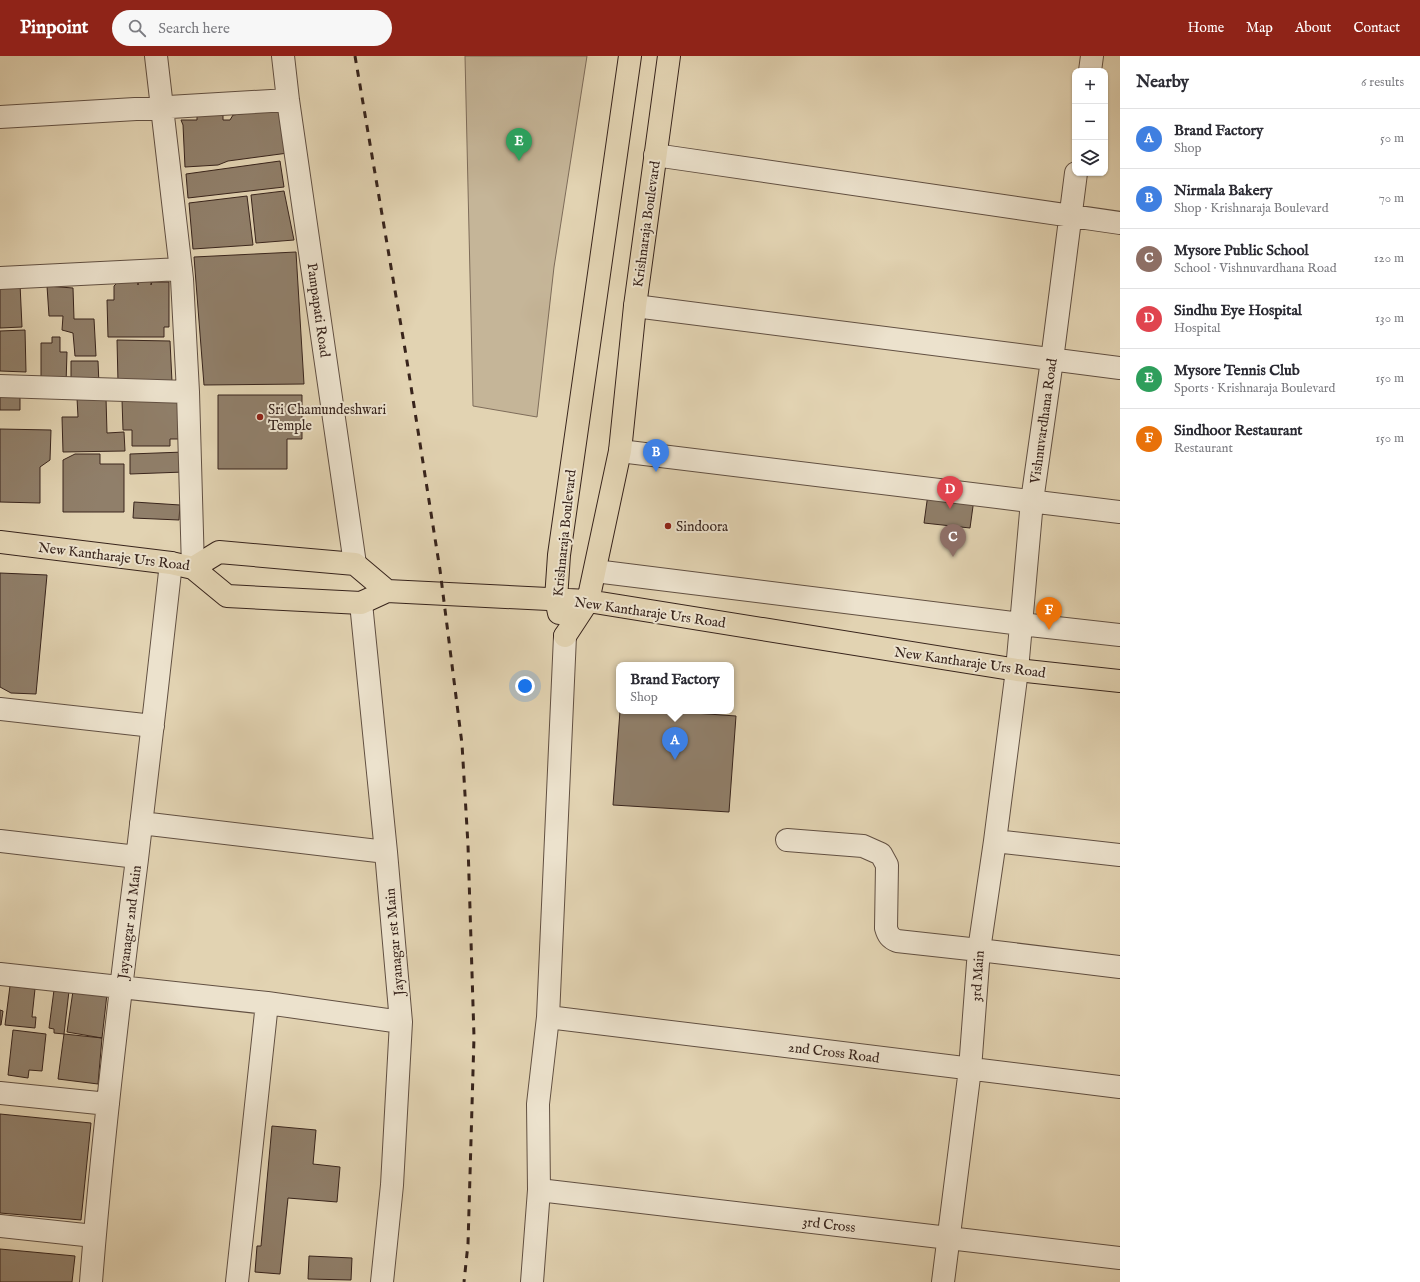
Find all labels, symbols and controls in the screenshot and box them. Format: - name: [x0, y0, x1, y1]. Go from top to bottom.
- search box: [112, 10, 392, 46]
- text: Pinpoint: [20, 16, 88, 40]
- icon: search: [126, 17, 148, 39]
- text: Search here: [158, 19, 230, 38]
- text: Home: [1188, 19, 1224, 37]
- text: Map: [1246, 19, 1273, 37]
- text: About: [1295, 19, 1331, 37]
- text: Contact: [1353, 19, 1400, 37]
- map controls: [1072, 68, 1108, 176]
- button: +: [1072, 68, 1108, 104]
- text: Nearby: [1136, 72, 1189, 93]
- text: 6 results: [1361, 74, 1404, 91]
- button: −: [1072, 104, 1108, 140]
- text: Brand Factory: [1174, 121, 1263, 140]
- pin: E: [506, 128, 532, 161]
- text: A: [1145, 130, 1153, 147]
- text: 50 m: [1380, 130, 1404, 147]
- button: layers: [1072, 140, 1108, 176]
- text: Shop: [1174, 140, 1202, 157]
- street label: Krishnaraja Boulevard: [629, 159, 665, 289]
- text: Nirmala Bakery: [1174, 181, 1272, 200]
- text: B: [1145, 190, 1153, 207]
- text: 70 m: [1379, 190, 1404, 207]
- text: Shop · Krishnaraja Boulevard: [1174, 200, 1329, 217]
- text: Mysore Public School: [1174, 241, 1309, 260]
- text: C: [1144, 250, 1154, 267]
- text: 120 m: [1374, 250, 1404, 267]
- text: School · Vishnuvardhana Road: [1174, 260, 1337, 277]
- street label: Pampapati Road: [302, 262, 334, 359]
- text: Sindhu Eye Hospital: [1174, 301, 1302, 320]
- text: D: [1144, 310, 1154, 327]
- text: 130 m: [1375, 310, 1404, 327]
- text: Hospital: [1174, 320, 1221, 337]
- street label: Vishnuvardhana Road: [1026, 357, 1062, 486]
- text: Mysore Tennis Club: [1174, 361, 1300, 380]
- text: E: [1144, 370, 1154, 387]
- text: 150 m: [1375, 370, 1404, 387]
- text: Sports · Krishnaraja Boulevard: [1174, 380, 1335, 397]
- place label: Sri Chamundeshwari Temple: [268, 401, 386, 435]
- marker: Sri Chamundeshwari Temple: [255, 412, 265, 422]
- text: Sindhoor Restaurant: [1174, 421, 1303, 440]
- text: F: [1145, 430, 1153, 447]
- text: 150 m: [1375, 430, 1404, 447]
- pin: B: [643, 439, 669, 472]
- text: Restaurant: [1174, 440, 1233, 457]
- street label: Krishnaraja Boulevard: [549, 468, 581, 597]
- pin: D: [937, 476, 963, 509]
- place label: Sindoora: [676, 518, 729, 536]
- marker: Sindoora: [663, 521, 673, 531]
- pin: C: [940, 524, 966, 557]
- street label: New Kantharaje Urs Road: [37, 539, 191, 575]
- street label: New Kantharaje Urs Road: [573, 593, 727, 633]
- pin: F: [1036, 597, 1062, 630]
- street label: New Kantharaje Urs Road: [893, 643, 1047, 683]
- popup: [616, 662, 734, 714]
- text: Brand Factory: [630, 670, 720, 689]
- your location: [515, 676, 535, 696]
- text: Shop: [630, 689, 658, 706]
- pin: A: [662, 727, 688, 760]
- street label: Jayanagar 2nd Main: [114, 864, 146, 982]
- street label: Jayanagar 1st Main: [381, 887, 409, 998]
- street label: 3rd Main: [967, 949, 989, 1002]
- street label: 2nd Cross Road: [787, 1038, 881, 1068]
- street label: 3rd Cross: [801, 1213, 857, 1237]

